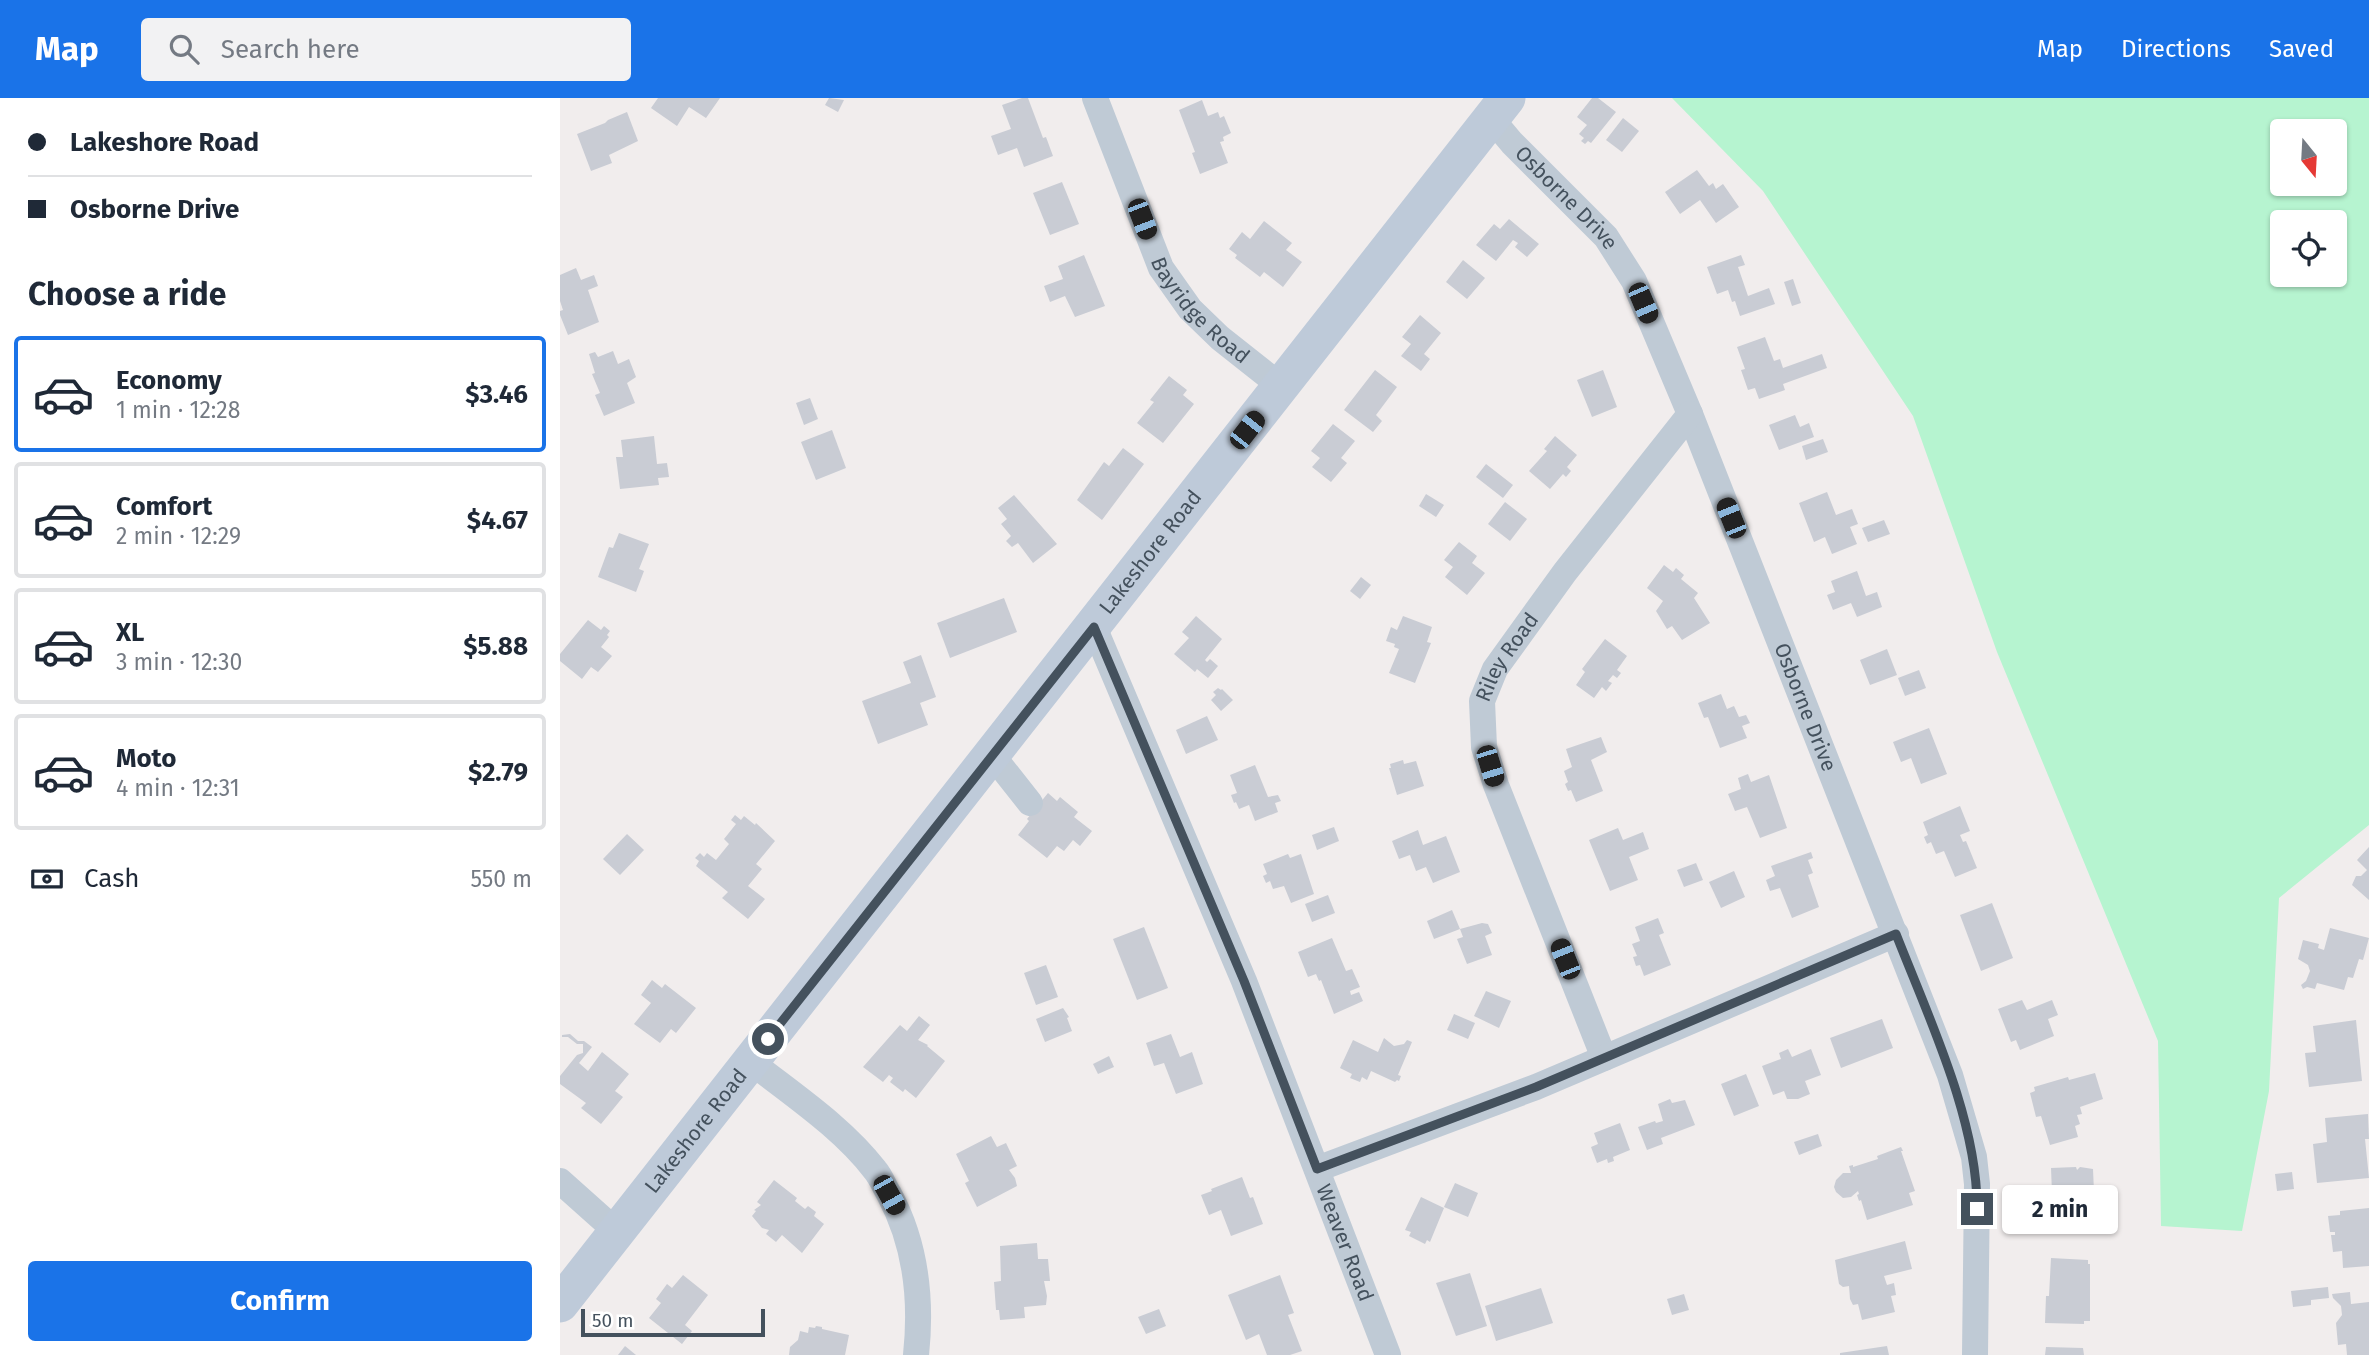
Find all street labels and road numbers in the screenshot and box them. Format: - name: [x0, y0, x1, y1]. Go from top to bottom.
- street label: Osborne Drive: [1509, 140, 1624, 254]
- street label: Bayridge Road: [1145, 253, 1255, 369]
- street label: Lakeshore Road: [1094, 485, 1207, 620]
- street label: Riley Road: [1470, 608, 1544, 706]
- street label: Osborne Drive: [1768, 639, 1842, 775]
- street label: Lakeshore Road: [639, 1064, 753, 1198]
- street label: Weaver Road: [1311, 1181, 1379, 1305]

